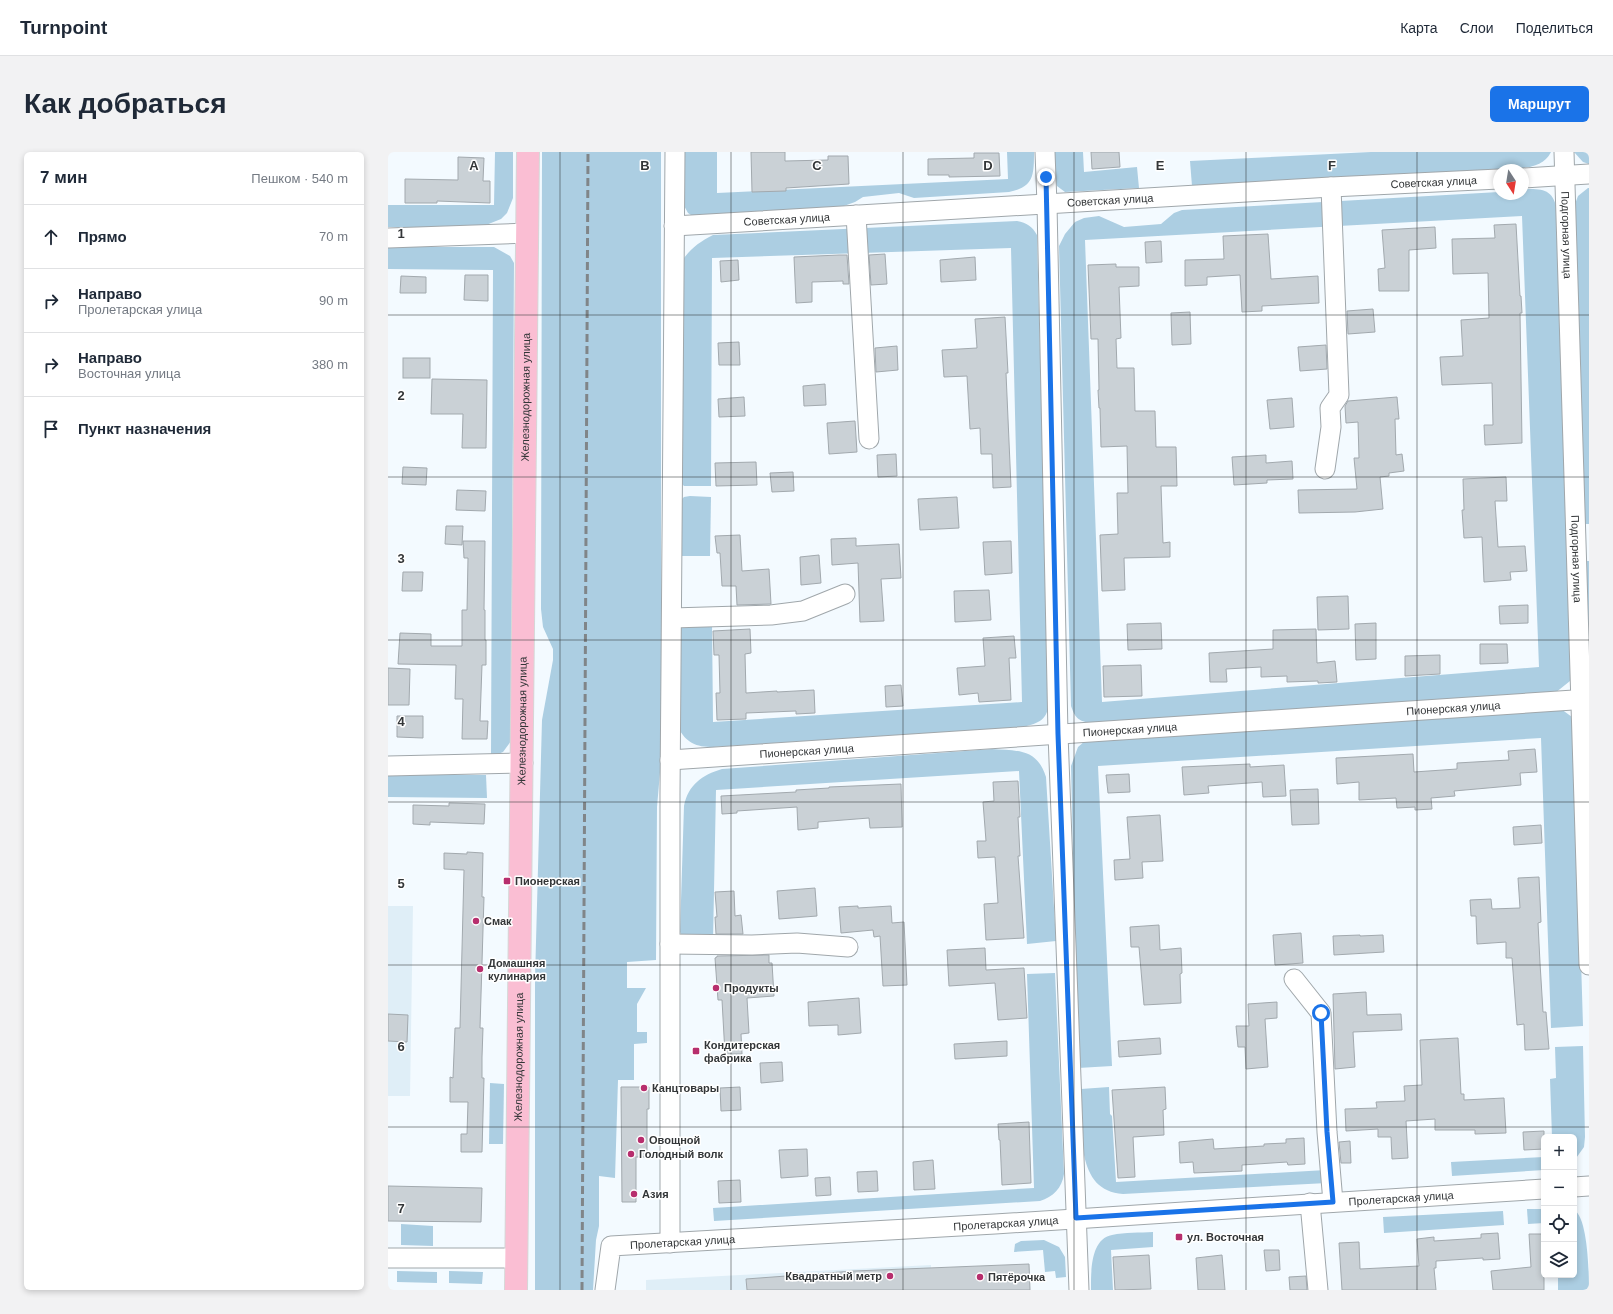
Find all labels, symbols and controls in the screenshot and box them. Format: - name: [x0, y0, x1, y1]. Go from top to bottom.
- text: Turnpoint: [20, 17, 107, 38]
- text: Карта: [1400, 20, 1438, 36]
- text: Слои: [1460, 20, 1494, 36]
- text: Поделиться: [1516, 20, 1593, 36]
- button: Маршрут: [1490, 86, 1589, 122]
- text: Как добраться: [24, 88, 226, 119]
- text: A: [469, 158, 479, 173]
- text: B: [640, 158, 650, 173]
- text: C: [812, 158, 822, 173]
- text: D: [983, 158, 993, 173]
- text: E: [1156, 158, 1165, 173]
- text: F: [1328, 158, 1336, 173]
- north arrow: [1493, 164, 1529, 200]
- text: 7 мин: [40, 168, 87, 187]
- route end: [1037, 168, 1055, 186]
- text: Пешком · 540 m: [251, 171, 348, 186]
- street label: Советская улица: [1390, 174, 1478, 190]
- street label: Подгорная улица: [1559, 191, 1574, 280]
- street label: Советская улица: [1067, 192, 1155, 209]
- street label: Советская улица: [743, 211, 831, 228]
- icon: ahead: [40, 226, 62, 248]
- text: 1: [397, 226, 405, 241]
- text: Прямо: [78, 228, 127, 245]
- text: 70 m: [319, 229, 348, 244]
- text: Направо: [78, 285, 142, 302]
- icon: right: [40, 290, 62, 312]
- text: 90 m: [319, 293, 348, 308]
- text: Пролетарская улица: [78, 302, 202, 317]
- street label: Железнодорожная улица: [519, 332, 532, 461]
- text: Направо: [78, 349, 142, 366]
- icon: right: [40, 354, 62, 376]
- text: 380 m: [312, 357, 348, 372]
- text: Восточная улица: [78, 366, 181, 381]
- text: 2: [397, 388, 405, 403]
- icon: arrive: [40, 418, 62, 440]
- text: Пункт назначения: [78, 420, 211, 437]
- street label: Подгорная улица: [1569, 515, 1584, 604]
- text: 3: [397, 551, 405, 566]
- street label: Железнодорожная улица: [515, 656, 529, 785]
- street label: Пионерская улица: [1406, 699, 1502, 717]
- text: 4: [397, 714, 405, 729]
- street label: Пионерская улица: [1082, 720, 1178, 739]
- street label: Пионерская улица: [759, 742, 855, 760]
- place label: Пионерская: [515, 875, 580, 887]
- text: 5: [397, 876, 405, 891]
- marker: Пионерская: [502, 876, 512, 886]
- place label: Смак: [484, 915, 512, 927]
- marker: Смак: [471, 916, 481, 926]
- place label: Домашняя кулинария: [488, 957, 546, 982]
- marker: Домашняя кулинария: [475, 964, 485, 974]
- place label: Продукты: [724, 982, 779, 994]
- marker: Продукты: [711, 983, 721, 993]
- street label: Железнодорожная улица: [512, 992, 525, 1121]
- route start: [1312, 1004, 1330, 1022]
- text: 6: [397, 1039, 405, 1054]
- place label: Кондитерская фабрика: [704, 1039, 780, 1064]
- marker: Кондитерская фабрика: [691, 1046, 701, 1056]
- place label: Канцтовары: [652, 1082, 719, 1094]
- marker: Канцтовары: [639, 1083, 649, 1093]
- place label: Овощной: [649, 1134, 700, 1146]
- map controls: [1541, 1134, 1577, 1278]
- button: +: [1541, 1134, 1577, 1170]
- marker: Овощной: [636, 1135, 646, 1145]
- place label: Голодный волк: [639, 1148, 723, 1160]
- marker: Голодный волк: [626, 1149, 636, 1159]
- button: −: [1541, 1170, 1577, 1206]
- place label: Азия: [642, 1188, 669, 1200]
- marker: Азия: [629, 1189, 639, 1199]
- street label: Пролетарская улица: [1348, 1189, 1455, 1207]
- text: 7: [397, 1201, 405, 1216]
- button: locate: [1541, 1206, 1577, 1242]
- street label: Пролетарская улица: [953, 1214, 1060, 1232]
- place label: ул. Восточная: [1187, 1231, 1264, 1243]
- marker: ул. Восточная: [1174, 1232, 1184, 1242]
- street label: Пролетарская улица: [630, 1233, 736, 1251]
- button: layers: [1541, 1242, 1577, 1278]
- place label: Квадратный метр: [785, 1270, 882, 1282]
- marker: Квадратный метр: [885, 1271, 895, 1281]
- place label: Пятёрочка: [988, 1271, 1046, 1283]
- marker: Пятёрочка: [975, 1272, 985, 1282]

